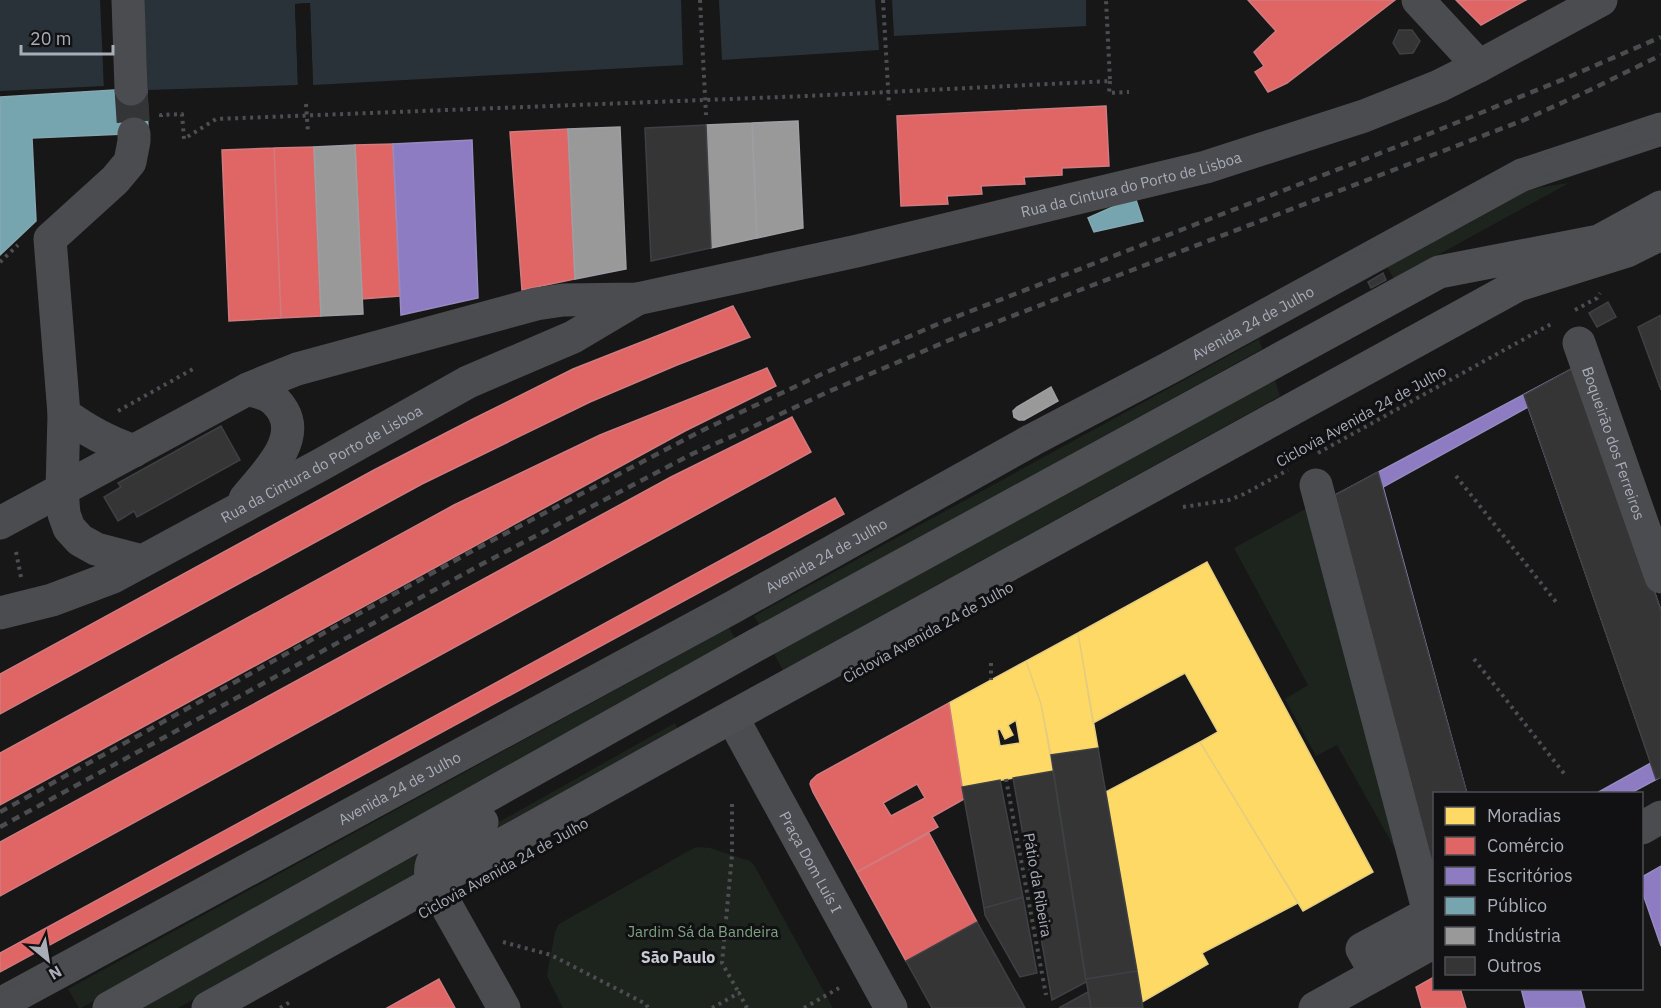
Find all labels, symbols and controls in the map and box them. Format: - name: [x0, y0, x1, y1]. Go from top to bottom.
- scale bar: [21, 18, 112, 56]
- text: 20 m: [30, 27, 72, 50]
- street label: Rua da Cintura do Porto de Lisboa: [1019, 147, 1244, 221]
- street label: Avenida 24 de Julho: [1188, 281, 1317, 363]
- street label: Ciclovia Avenida 24 de Julho: [1272, 361, 1450, 471]
- street label: Boqueirão dos Ferreiros: [1578, 364, 1650, 522]
- street label: Rua da Cintura do Porto de Lisboa: [217, 400, 425, 527]
- street label: Avenida 24 de Julho: [762, 513, 890, 597]
- street label: Ciclovia Avenida 24 de Julho: [839, 577, 1017, 687]
- street label: Avenida 24 de Julho: [335, 747, 464, 829]
- legend: [1433, 792, 1643, 990]
- text: Moradias: [1487, 804, 1561, 827]
- street label: Praça Dom Luís I: [776, 808, 847, 916]
- street label: Ciclovia Avenida 24 de Julho: [414, 813, 592, 923]
- street label: Pátio da Ribeira: [1019, 831, 1057, 939]
- text: Comércio: [1487, 834, 1564, 857]
- text: Escritórios: [1487, 864, 1573, 887]
- text: Público: [1487, 894, 1547, 917]
- park label: Jardim Sá da Bandeira: [627, 922, 779, 941]
- text: Indústria: [1487, 924, 1561, 947]
- north arrow: [18, 930, 78, 990]
- district label: São Paulo: [641, 947, 715, 967]
- text: Outros: [1487, 954, 1542, 977]
- text: N: [45, 961, 66, 985]

